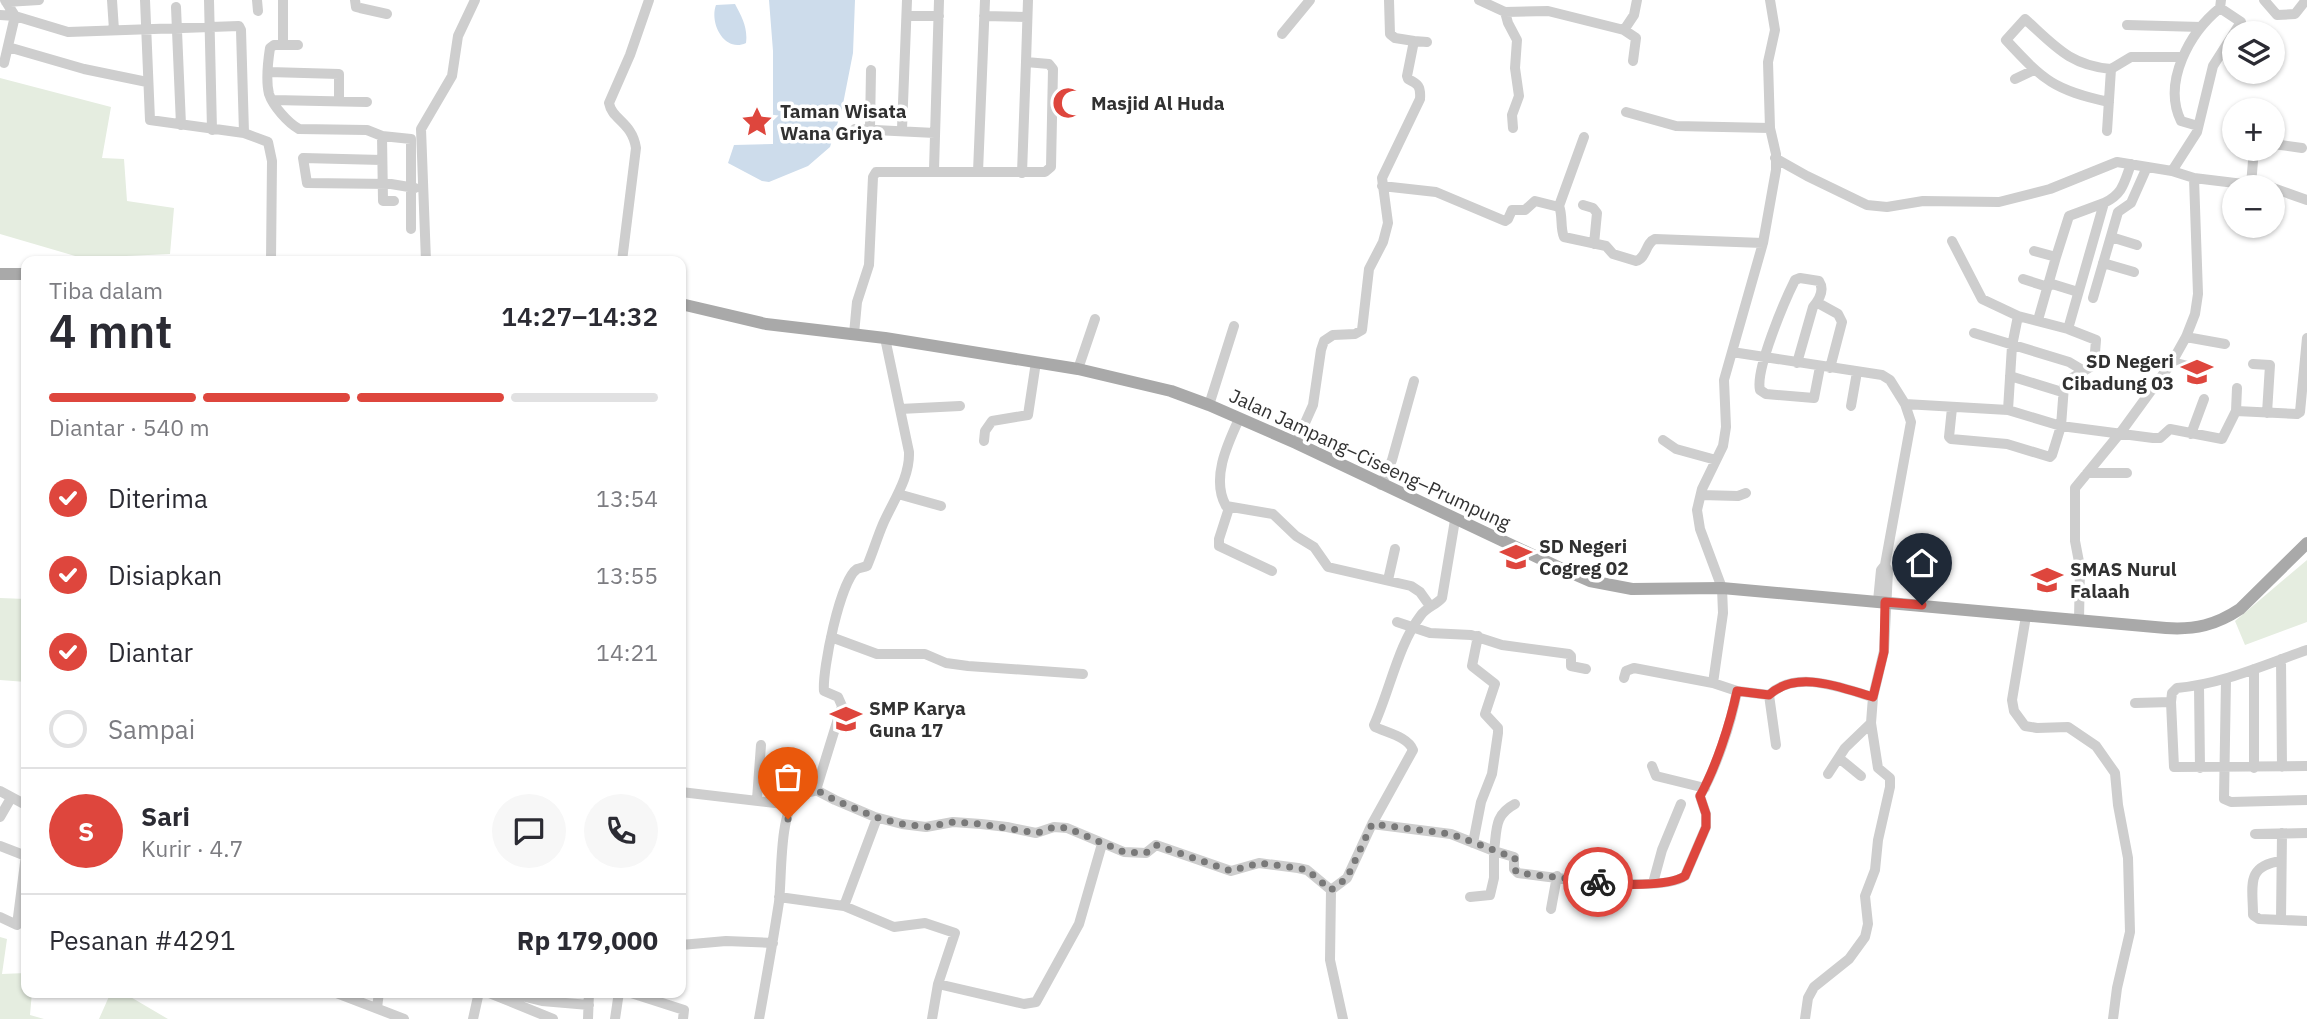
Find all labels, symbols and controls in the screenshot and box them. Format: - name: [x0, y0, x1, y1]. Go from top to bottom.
- map controls: [2222, 21, 2285, 238]
- button: layers: [2222, 21, 2285, 84]
- mosque icon: Masjid Al Huda: [1051, 86, 1085, 120]
- place label: Masjid Al Huda: [1091, 91, 1225, 115]
- button: +: [2222, 98, 2285, 161]
- place label: Taman Wisata Wana Griya: [780, 99, 907, 145]
- place icon: Taman Wisata Wana Griya: [740, 105, 774, 139]
- button: −: [2222, 175, 2285, 238]
- text: Tiba dalam: [49, 275, 163, 305]
- text: 14:27–14:32: [501, 299, 658, 333]
- text: 4 mnt: [49, 301, 173, 361]
- place label: SD Negeri Cibadung 03: [2062, 349, 2174, 395]
- school or university icon: SD Negeri Cibadung 03: [2180, 355, 2214, 389]
- street label: Jalan Jampang–Ciseeng–Prumpung: [1226, 383, 1514, 535]
- text: Diantar · 540 m: [49, 412, 210, 442]
- icon: check: [49, 479, 87, 517]
- text: Diterima: [108, 481, 208, 515]
- text: 13:54: [596, 483, 658, 513]
- pin: [1892, 533, 1952, 605]
- place label: SD Negeri Cogreg 02: [1539, 534, 1629, 580]
- school or university icon: SD Negeri Cogreg 02: [1499, 540, 1533, 574]
- icon: home: [1903, 544, 1941, 582]
- icon: check: [49, 556, 87, 594]
- place label: SMAS Nurul Falaah: [2070, 557, 2177, 603]
- text: Disiapkan: [108, 558, 222, 592]
- text: 13:55: [596, 560, 658, 590]
- school or university icon: SMAS Nurul Falaah: [2030, 563, 2064, 597]
- icon: check: [49, 633, 87, 671]
- text: Diantar: [108, 635, 193, 669]
- text: 14:21: [596, 637, 658, 667]
- place label: SMP Karya Guna 17: [869, 696, 966, 742]
- school or university icon: SMP Karya Guna 17: [829, 702, 863, 736]
- text: Sampai: [108, 712, 195, 746]
- pin: [758, 747, 818, 819]
- icon: bag: [769, 758, 807, 796]
- button: chat: [492, 794, 566, 868]
- button: phone: [584, 794, 658, 868]
- text: Sari: [141, 799, 190, 833]
- text: S: [78, 814, 94, 848]
- text: Kurir · 4.7: [141, 833, 243, 863]
- courier: [1563, 847, 1633, 917]
- icon: bike: [1579, 863, 1617, 901]
- text: Pesanan #4291: [49, 923, 236, 957]
- text: Rp 179,000: [517, 923, 658, 957]

